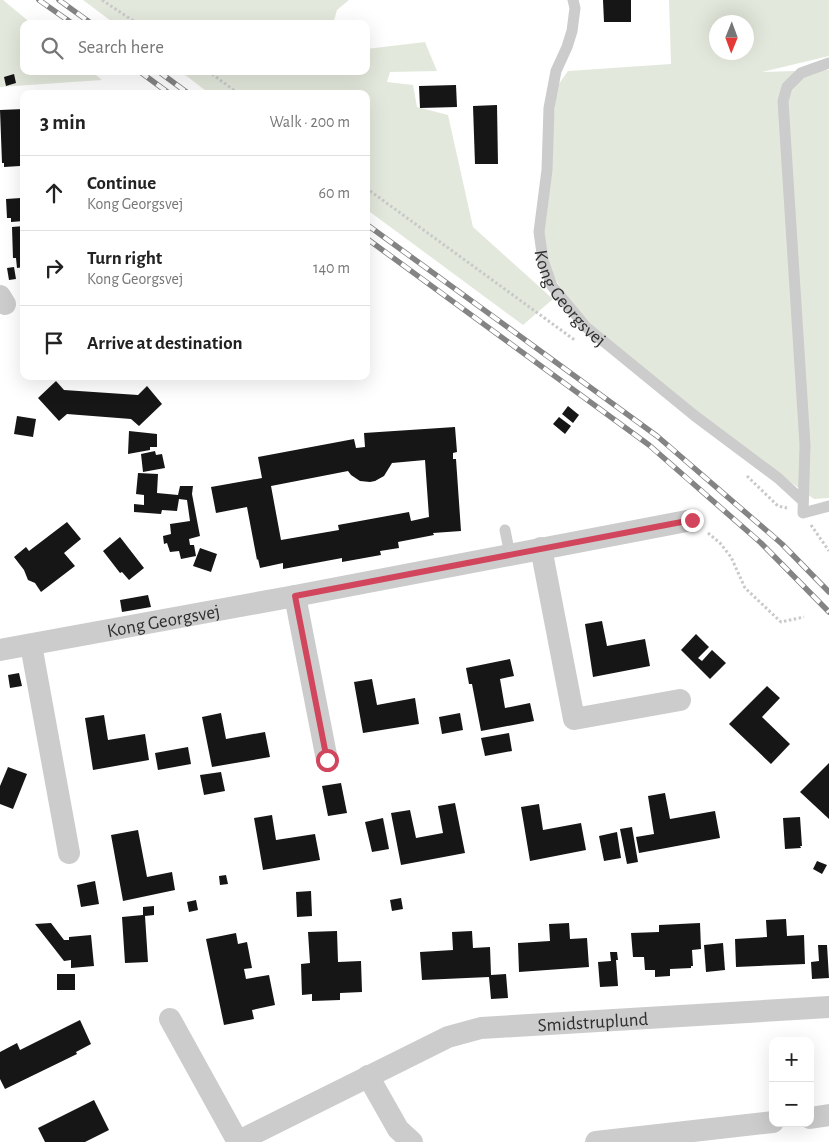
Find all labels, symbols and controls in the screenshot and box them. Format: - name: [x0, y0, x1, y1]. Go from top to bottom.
- north arrow: [709, 15, 754, 60]
- search box: [20, 20, 370, 75]
- icon: search: [38, 34, 66, 62]
- text: Search here: [78, 38, 164, 57]
- text: 3 min: [40, 112, 86, 133]
- text: Walk · 200 m: [269, 114, 350, 130]
- text: Continue: [87, 174, 156, 193]
- icon: ahead: [40, 179, 68, 207]
- text: 60 m: [319, 185, 350, 201]
- text: Kong Georgsvej: [87, 196, 183, 212]
- text: Turn right: [87, 249, 162, 268]
- street label: Kong Georgsvej: [531, 249, 609, 350]
- icon: right: [40, 254, 68, 282]
- text: 140 m: [313, 260, 350, 276]
- text: Kong Georgsvej: [87, 271, 183, 287]
- icon: arrive: [40, 329, 68, 357]
- text: Arrive at destination: [87, 334, 243, 353]
- route end: [681, 509, 704, 532]
- street label: Kong Georgsvej: [106, 602, 221, 641]
- route start: [316, 749, 339, 772]
- street label: Smidstruplund: [537, 1010, 649, 1036]
- map controls: [769, 1037, 814, 1127]
- button: +: [769, 1037, 814, 1082]
- button: −: [769, 1082, 814, 1127]

